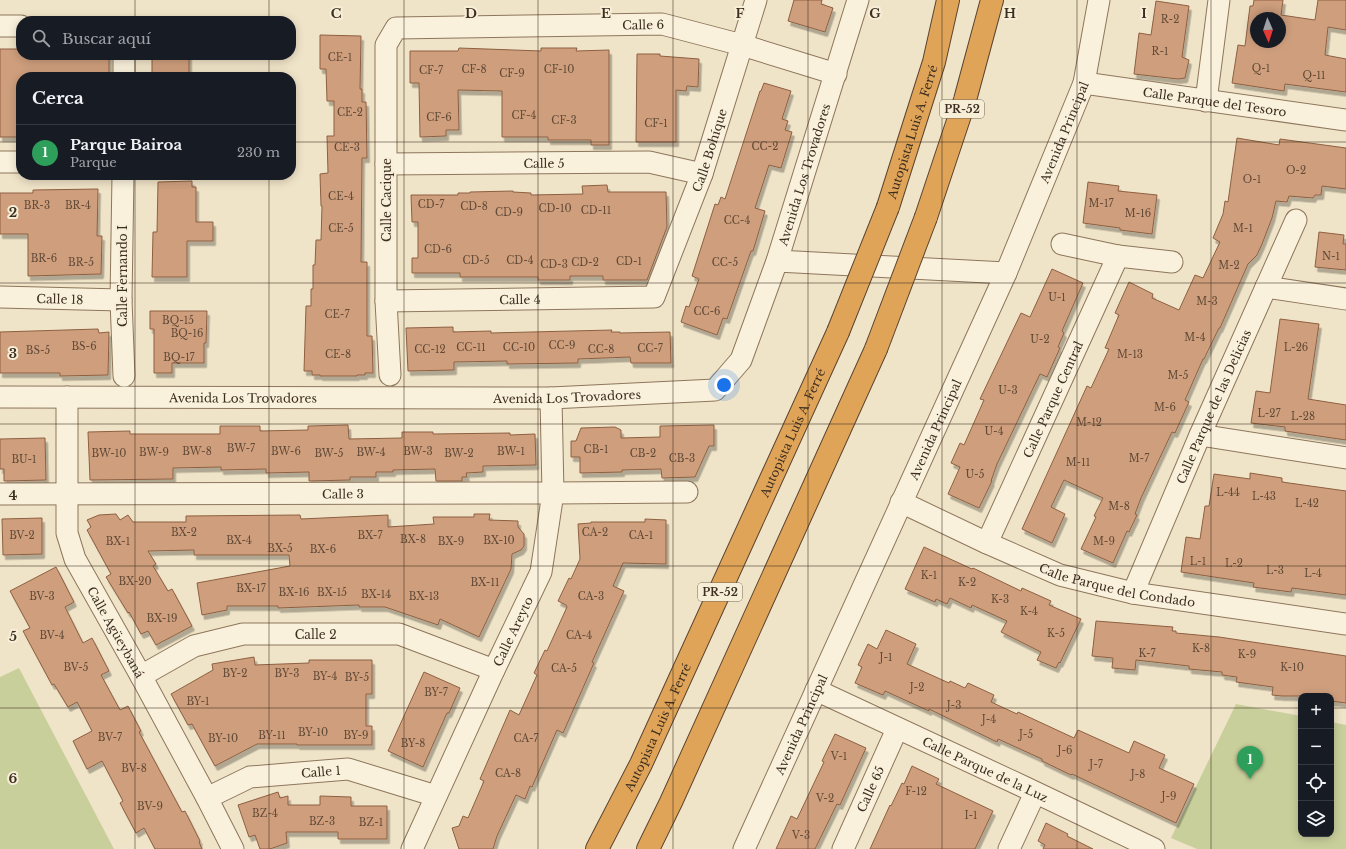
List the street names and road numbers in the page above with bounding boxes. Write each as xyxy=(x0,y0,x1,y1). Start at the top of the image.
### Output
street label: Calle 6 xyxy=(622,16,665,32)
street label: Autopista Luis A. Ferré xyxy=(883,63,940,201)
street label: Avenida Principal xyxy=(1036,79,1091,186)
street label: Calle Parque del Tesoro xyxy=(1142,84,1288,119)
road number: PR-52 xyxy=(940,100,984,118)
street label: Avenida Los Trovadores xyxy=(775,101,833,248)
street label: Calle Bohíque xyxy=(688,106,729,194)
street label: Calle 5 xyxy=(523,155,565,170)
street label: Calle Cacique xyxy=(379,158,394,242)
street label: Calle Fernando I xyxy=(115,225,130,327)
street label: Calle 18 xyxy=(36,290,84,307)
street label: Calle 4 xyxy=(499,291,541,307)
street label: Calle Parque de las Delicias xyxy=(1173,327,1254,486)
street label: Calle Parque Central xyxy=(1019,338,1086,460)
street label: Autopista Luis A. Ferré xyxy=(756,366,828,500)
street label: Avenida Principal xyxy=(905,377,964,483)
street label: Avenida Los Trovadores xyxy=(492,386,641,406)
street label: Avenida Los Trovadores xyxy=(168,390,317,405)
street label: Calle 3 xyxy=(322,486,364,501)
street label: Calle Parque del Condado xyxy=(1037,559,1196,609)
road number: PR-52 xyxy=(698,583,742,601)
street label: Calle Agüeybaná xyxy=(85,584,148,681)
street label: Calle Areyto xyxy=(490,594,536,668)
street label: Calle 2 xyxy=(295,627,337,642)
street label: Autopista Luis A. Ferré xyxy=(620,661,694,795)
street label: Avenida Principal xyxy=(771,672,830,778)
street label: Calle Parque de la Luz xyxy=(920,733,1051,805)
street label: Calle 1 xyxy=(300,762,341,780)
street label: Calle 65 xyxy=(853,763,887,814)

